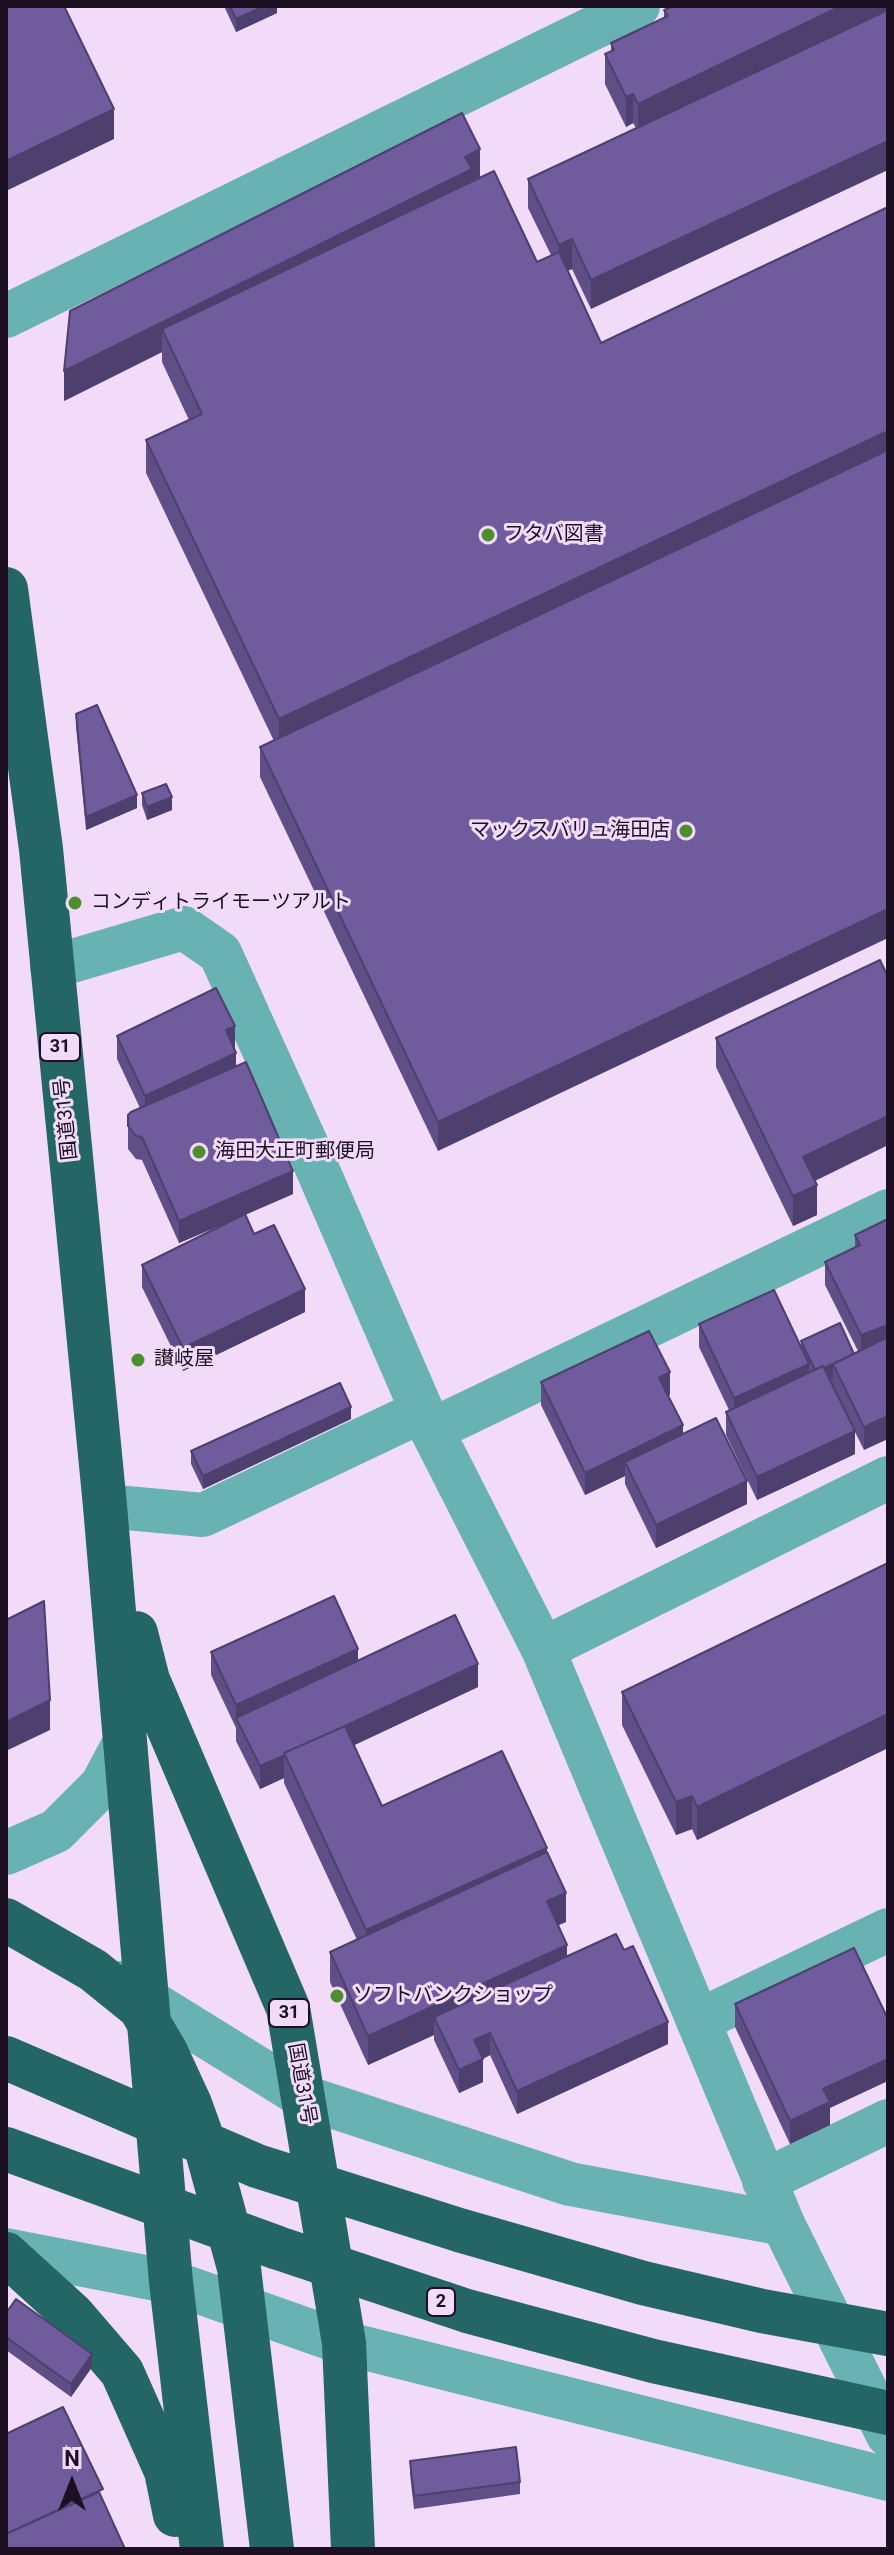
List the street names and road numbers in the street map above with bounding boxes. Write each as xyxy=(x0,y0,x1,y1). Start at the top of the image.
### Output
road number: 31 xyxy=(40,1033,80,1061)
street label: 国道31号 xyxy=(51,1077,83,1161)
road number: 31 xyxy=(269,1999,309,2027)
street label: 国道31号 xyxy=(282,2041,320,2127)
road number: 2 xyxy=(427,2288,455,2316)

